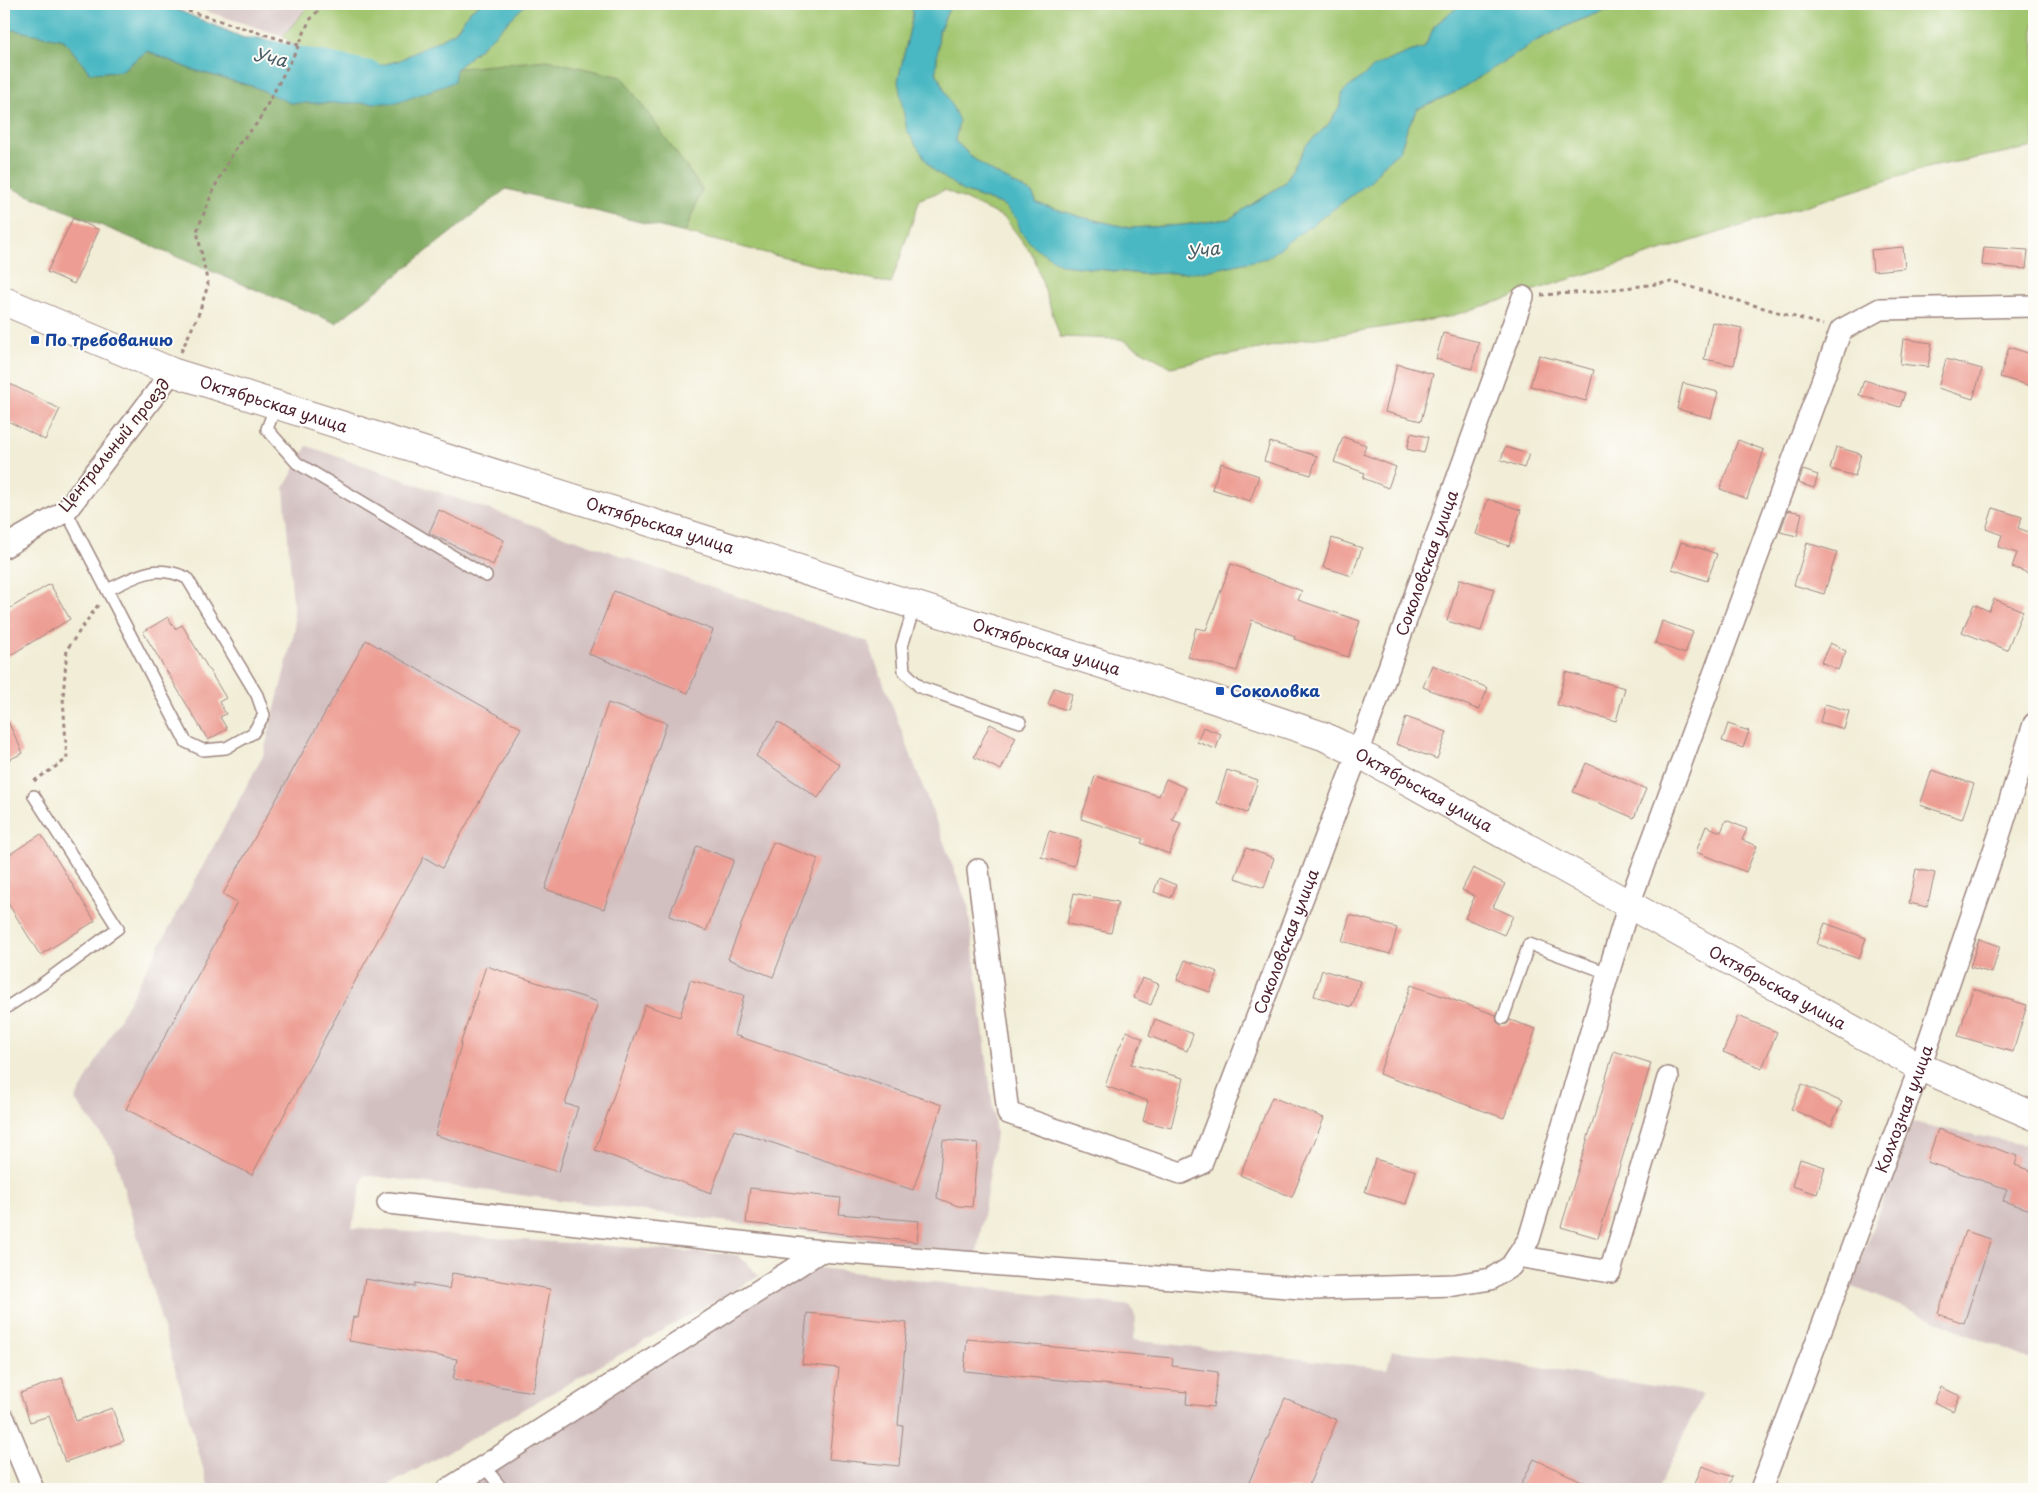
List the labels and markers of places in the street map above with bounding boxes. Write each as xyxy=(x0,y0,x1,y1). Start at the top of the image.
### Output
place label: По требованию xyxy=(45,327,173,351)
marker: По требованию xyxy=(29,334,41,346)
place label: Соколовка xyxy=(1230,678,1320,702)
marker: Соколовка xyxy=(1214,685,1226,697)

